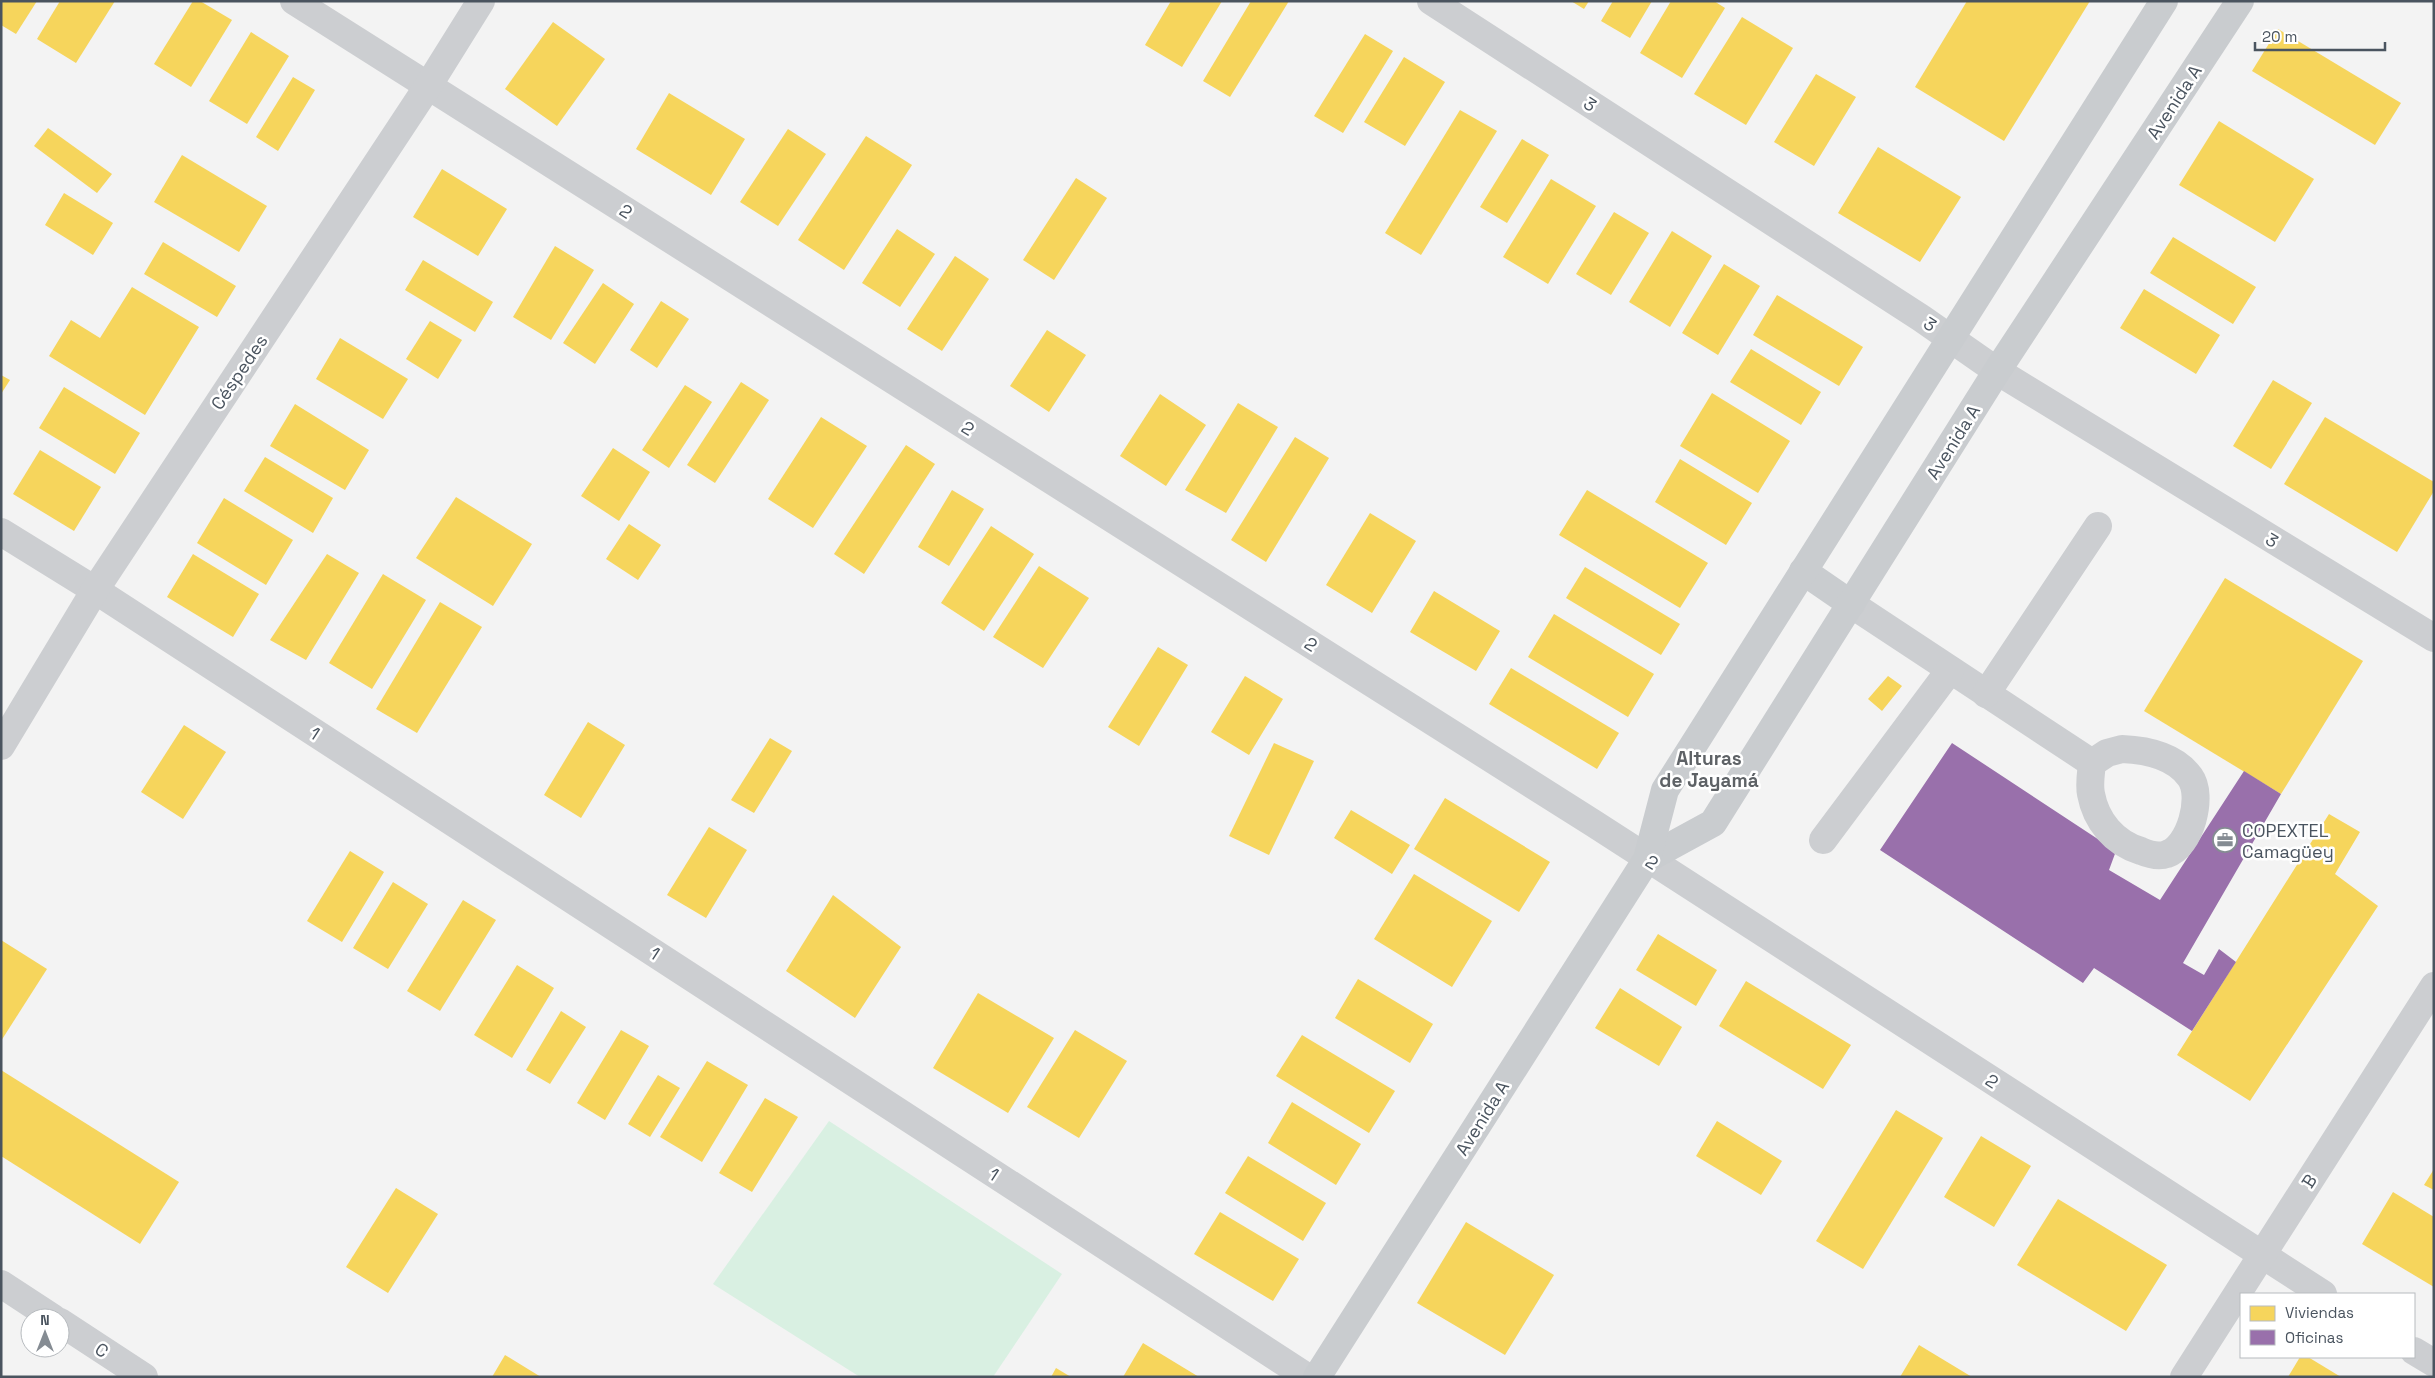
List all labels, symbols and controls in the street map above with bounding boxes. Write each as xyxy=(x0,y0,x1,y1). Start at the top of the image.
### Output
scale bar xyxy=(2255,20,2385,52)
text: 20 m xyxy=(2262,27,2297,46)
street label: Avenida A xyxy=(2141,60,2207,144)
street label: 3 xyxy=(1579,91,1601,117)
street label: 2 xyxy=(615,198,637,224)
street label: 3 xyxy=(1919,311,1941,337)
street label: Céspedes xyxy=(206,330,272,414)
street label: Avenida A xyxy=(1921,400,1985,484)
street label: 2 xyxy=(957,415,979,441)
street label: 3 xyxy=(2261,527,2283,553)
street label: 2 xyxy=(1300,631,1322,657)
street label: 1 xyxy=(306,721,324,745)
district label: Alturas de Jayamá xyxy=(1659,746,1759,793)
place label: COPEXTEL Camagüey xyxy=(2242,819,2334,863)
office icon: COPEXTEL Camagüey xyxy=(2212,827,2238,853)
street label: 2 xyxy=(1641,849,1663,875)
street label: 1 xyxy=(646,941,664,965)
street label: 2 xyxy=(1981,1068,2003,1094)
street label: Avenida A xyxy=(1450,1076,1514,1160)
street label: 1 xyxy=(985,1162,1003,1186)
street label: B xyxy=(2296,1170,2322,1192)
legend xyxy=(2240,1293,2415,1358)
text: Viviendas xyxy=(2285,1303,2354,1322)
north arrow xyxy=(20,1308,70,1358)
text: N xyxy=(40,1311,50,1329)
text: Oficinas xyxy=(2285,1328,2343,1347)
street label: C xyxy=(91,1337,113,1363)

